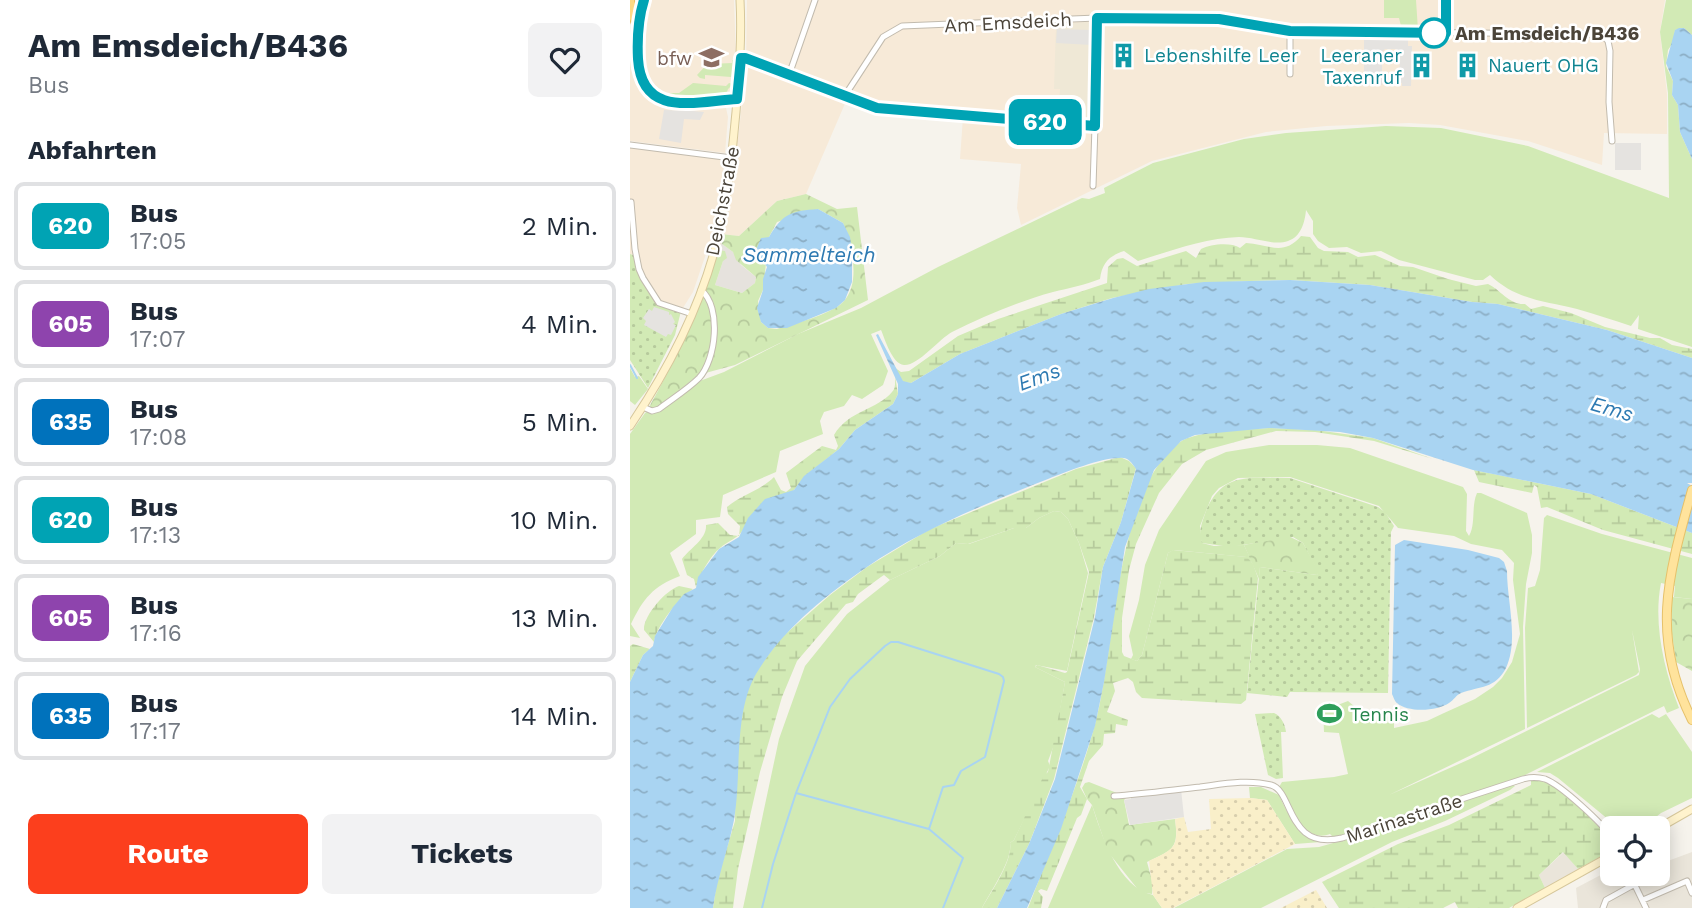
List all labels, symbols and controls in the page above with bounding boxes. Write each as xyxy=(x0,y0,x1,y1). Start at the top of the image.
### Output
street label: Am Emsdeich xyxy=(944,8,1072,37)
marker: Am Emsdeich/B436 xyxy=(1419,18,1449,48)
place label: Am Emsdeich/B436 xyxy=(1455,22,1640,45)
button: heart xyxy=(528,23,602,97)
text: Am Emsdeich/B436 xyxy=(28,26,348,65)
building icon: Lebenshilfe Leer xyxy=(1110,41,1138,69)
school or university icon: bfw xyxy=(698,44,726,72)
place label: Lebenshilfe Leer xyxy=(1144,44,1299,67)
place label: Leeraner Taxenruf xyxy=(1320,44,1403,89)
place label: bfw xyxy=(657,47,692,70)
building icon: Nauert OHG xyxy=(1454,51,1482,79)
building icon: Leeraner Taxenruf xyxy=(1408,52,1436,80)
place label: Nauert OHG xyxy=(1488,54,1599,77)
text: Bus xyxy=(28,72,69,99)
line badge: 620 xyxy=(1005,99,1085,145)
text: 620 xyxy=(1023,108,1067,136)
text: Abfahrten xyxy=(28,135,157,165)
street label: Deichstraße xyxy=(701,144,744,258)
text: Bus xyxy=(130,198,178,228)
text: 2 Min. xyxy=(522,211,598,241)
text: 620 xyxy=(48,212,93,240)
text: 17:05 xyxy=(130,228,186,255)
water label: Sammelteich xyxy=(742,242,876,267)
text: Bus xyxy=(130,296,178,326)
text: 4 Min. xyxy=(521,309,598,339)
text: 605 xyxy=(48,310,93,338)
text: 17:07 xyxy=(130,326,185,353)
water label: Ems xyxy=(1014,357,1064,396)
water label: Ems xyxy=(1588,391,1637,427)
text: Bus xyxy=(130,394,178,424)
text: 5 Min. xyxy=(522,407,598,437)
text: 635 xyxy=(49,408,92,436)
text: 17:08 xyxy=(130,424,187,451)
text: Bus xyxy=(130,492,178,522)
text: 10 Min. xyxy=(511,505,598,535)
text: 620 xyxy=(48,506,93,534)
text: 17:13 xyxy=(130,522,181,549)
text: Bus xyxy=(130,590,178,620)
text: 13 Min. xyxy=(512,603,598,633)
text: 605 xyxy=(48,604,93,632)
text: 17:16 xyxy=(130,620,182,647)
text: Bus xyxy=(130,688,178,718)
sports icon: Tennis xyxy=(1316,700,1344,728)
text: 14 Min. xyxy=(511,701,598,731)
text: 635 xyxy=(49,702,92,730)
place label: Tennis xyxy=(1350,703,1409,726)
text: 17:17 xyxy=(130,718,181,745)
street label: Marinastraße xyxy=(1343,789,1465,848)
button: Route xyxy=(28,814,308,894)
button: Tickets xyxy=(322,814,602,894)
map controls xyxy=(1600,816,1670,886)
button: locate xyxy=(1600,816,1670,886)

